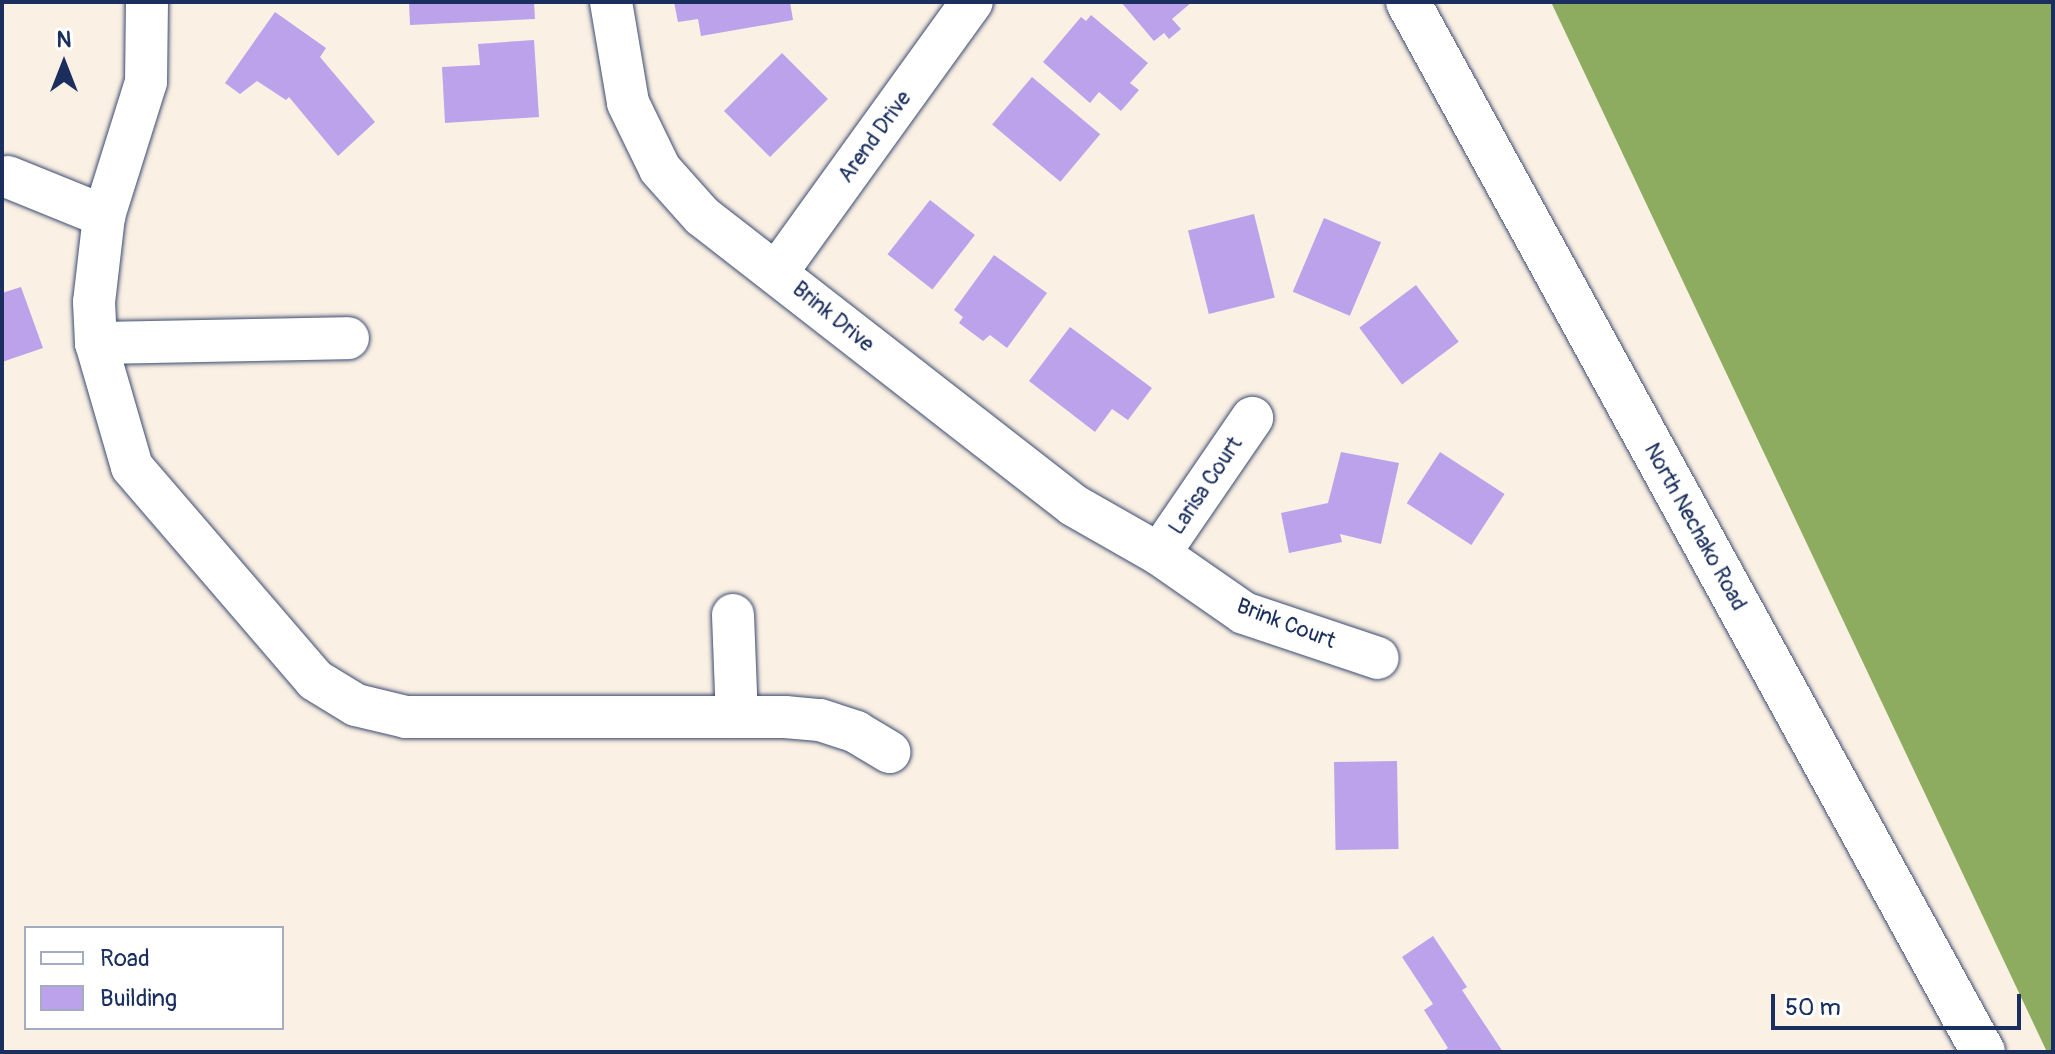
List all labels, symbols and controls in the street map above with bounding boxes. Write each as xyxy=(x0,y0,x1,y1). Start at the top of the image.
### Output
north arrow xyxy=(24,24,104,104)
text: N xyxy=(57,26,71,54)
street label: Arend Drive xyxy=(833,86,917,188)
street label: Brink Drive xyxy=(787,276,879,358)
street label: Larisa Court xyxy=(1164,432,1248,540)
street label: North Nechako Road xyxy=(1638,439,1752,615)
street label: Brink Court xyxy=(1233,593,1339,655)
legend xyxy=(24,926,284,1030)
text: Road xyxy=(100,944,150,973)
scale bar xyxy=(1775,978,2025,1028)
text: Building xyxy=(100,984,177,1013)
text: 50 m xyxy=(1785,993,1841,1022)

